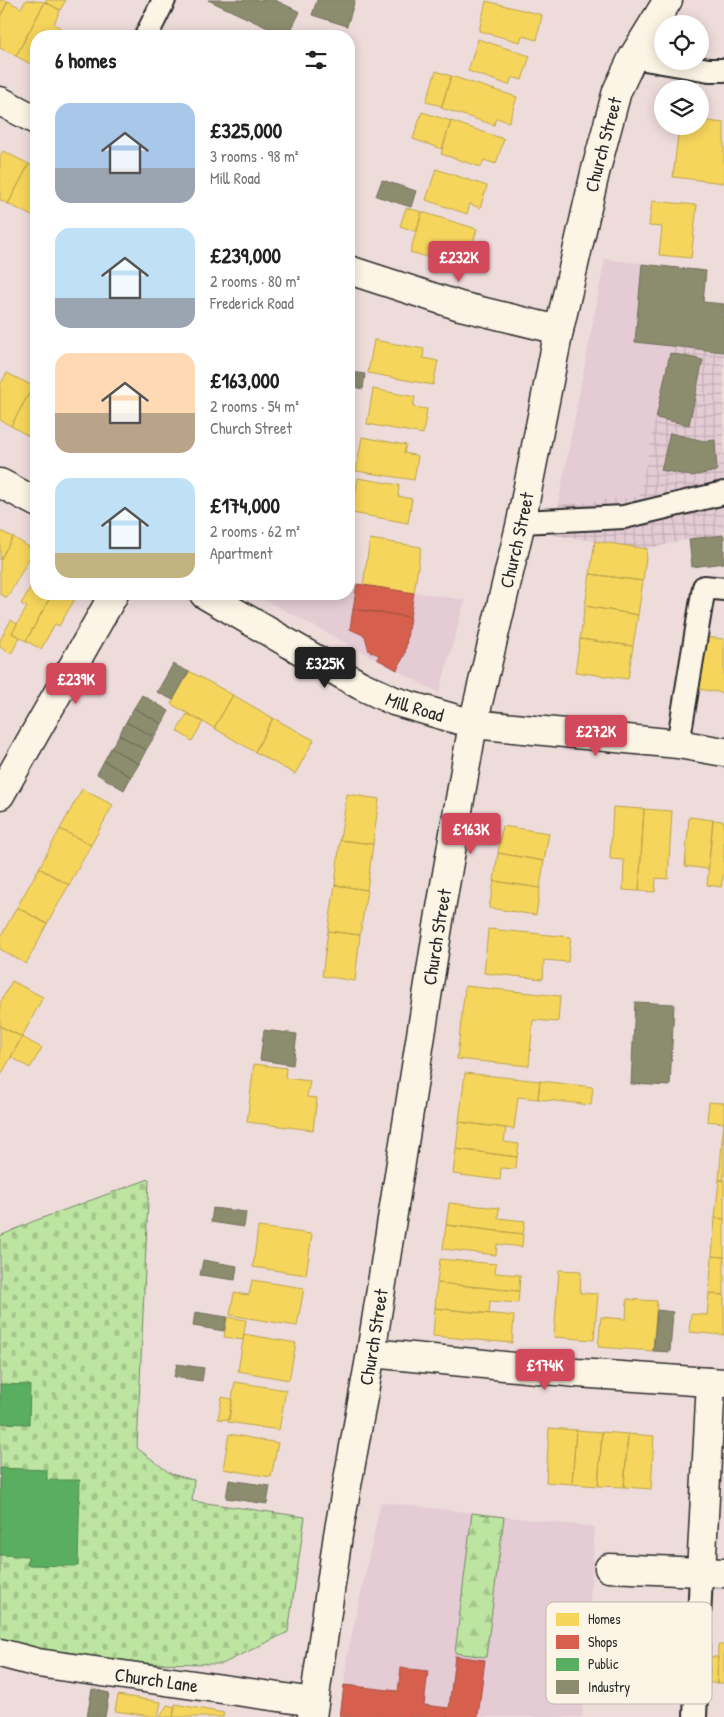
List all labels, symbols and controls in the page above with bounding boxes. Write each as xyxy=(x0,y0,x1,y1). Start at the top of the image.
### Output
map controls xyxy=(654,15,709,135)
button: locate xyxy=(654,15,709,70)
text: 6 homes xyxy=(55,46,116,75)
icon: filters xyxy=(302,46,330,74)
button: layers xyxy=(654,80,709,135)
street label: Church Street xyxy=(578,94,628,195)
text: £325,000 xyxy=(210,116,282,145)
icon: home xyxy=(95,123,155,183)
text: 3 rooms · 98 m² xyxy=(210,145,299,167)
text: Mill Road xyxy=(210,167,260,189)
pin: £232K xyxy=(424,240,494,283)
text: £239,000 xyxy=(210,241,281,270)
text: £232K xyxy=(439,246,479,268)
icon: home xyxy=(95,248,155,308)
text: 2 rooms · 80 m² xyxy=(210,270,300,292)
text: Frederick Road xyxy=(210,292,294,314)
text: £163,000 xyxy=(210,366,279,395)
icon: home xyxy=(95,373,155,433)
text: 2 rooms · 54 m² xyxy=(210,395,299,417)
text: Church Street xyxy=(210,417,292,439)
street label: Church Street xyxy=(493,490,540,591)
text: £174,000 xyxy=(210,491,280,520)
icon: home xyxy=(95,498,155,558)
text: 2 rooms · 62 m² xyxy=(210,520,300,542)
text: Apartment xyxy=(210,542,273,564)
pin: £325K xyxy=(290,646,360,689)
text: £325K xyxy=(306,652,344,674)
pin: £239K xyxy=(41,662,111,705)
text: £239K xyxy=(57,668,95,690)
street label: Mill Road xyxy=(381,686,448,728)
pin: £272K xyxy=(561,714,631,757)
text: £272K xyxy=(576,720,616,742)
pin: £163K xyxy=(436,812,506,855)
text: £163K xyxy=(453,818,489,840)
street label: Church Street xyxy=(416,886,457,987)
street label: Church Street xyxy=(352,1286,394,1387)
pin: £174K xyxy=(510,1348,580,1391)
text: £174K xyxy=(527,1354,563,1376)
legend xyxy=(546,1602,712,1704)
text: Homes xyxy=(588,1609,621,1628)
text: Shops xyxy=(588,1632,617,1652)
text: Public xyxy=(588,1654,619,1673)
street label: Church Lane xyxy=(113,1661,200,1699)
text: Industry xyxy=(588,1677,630,1697)

